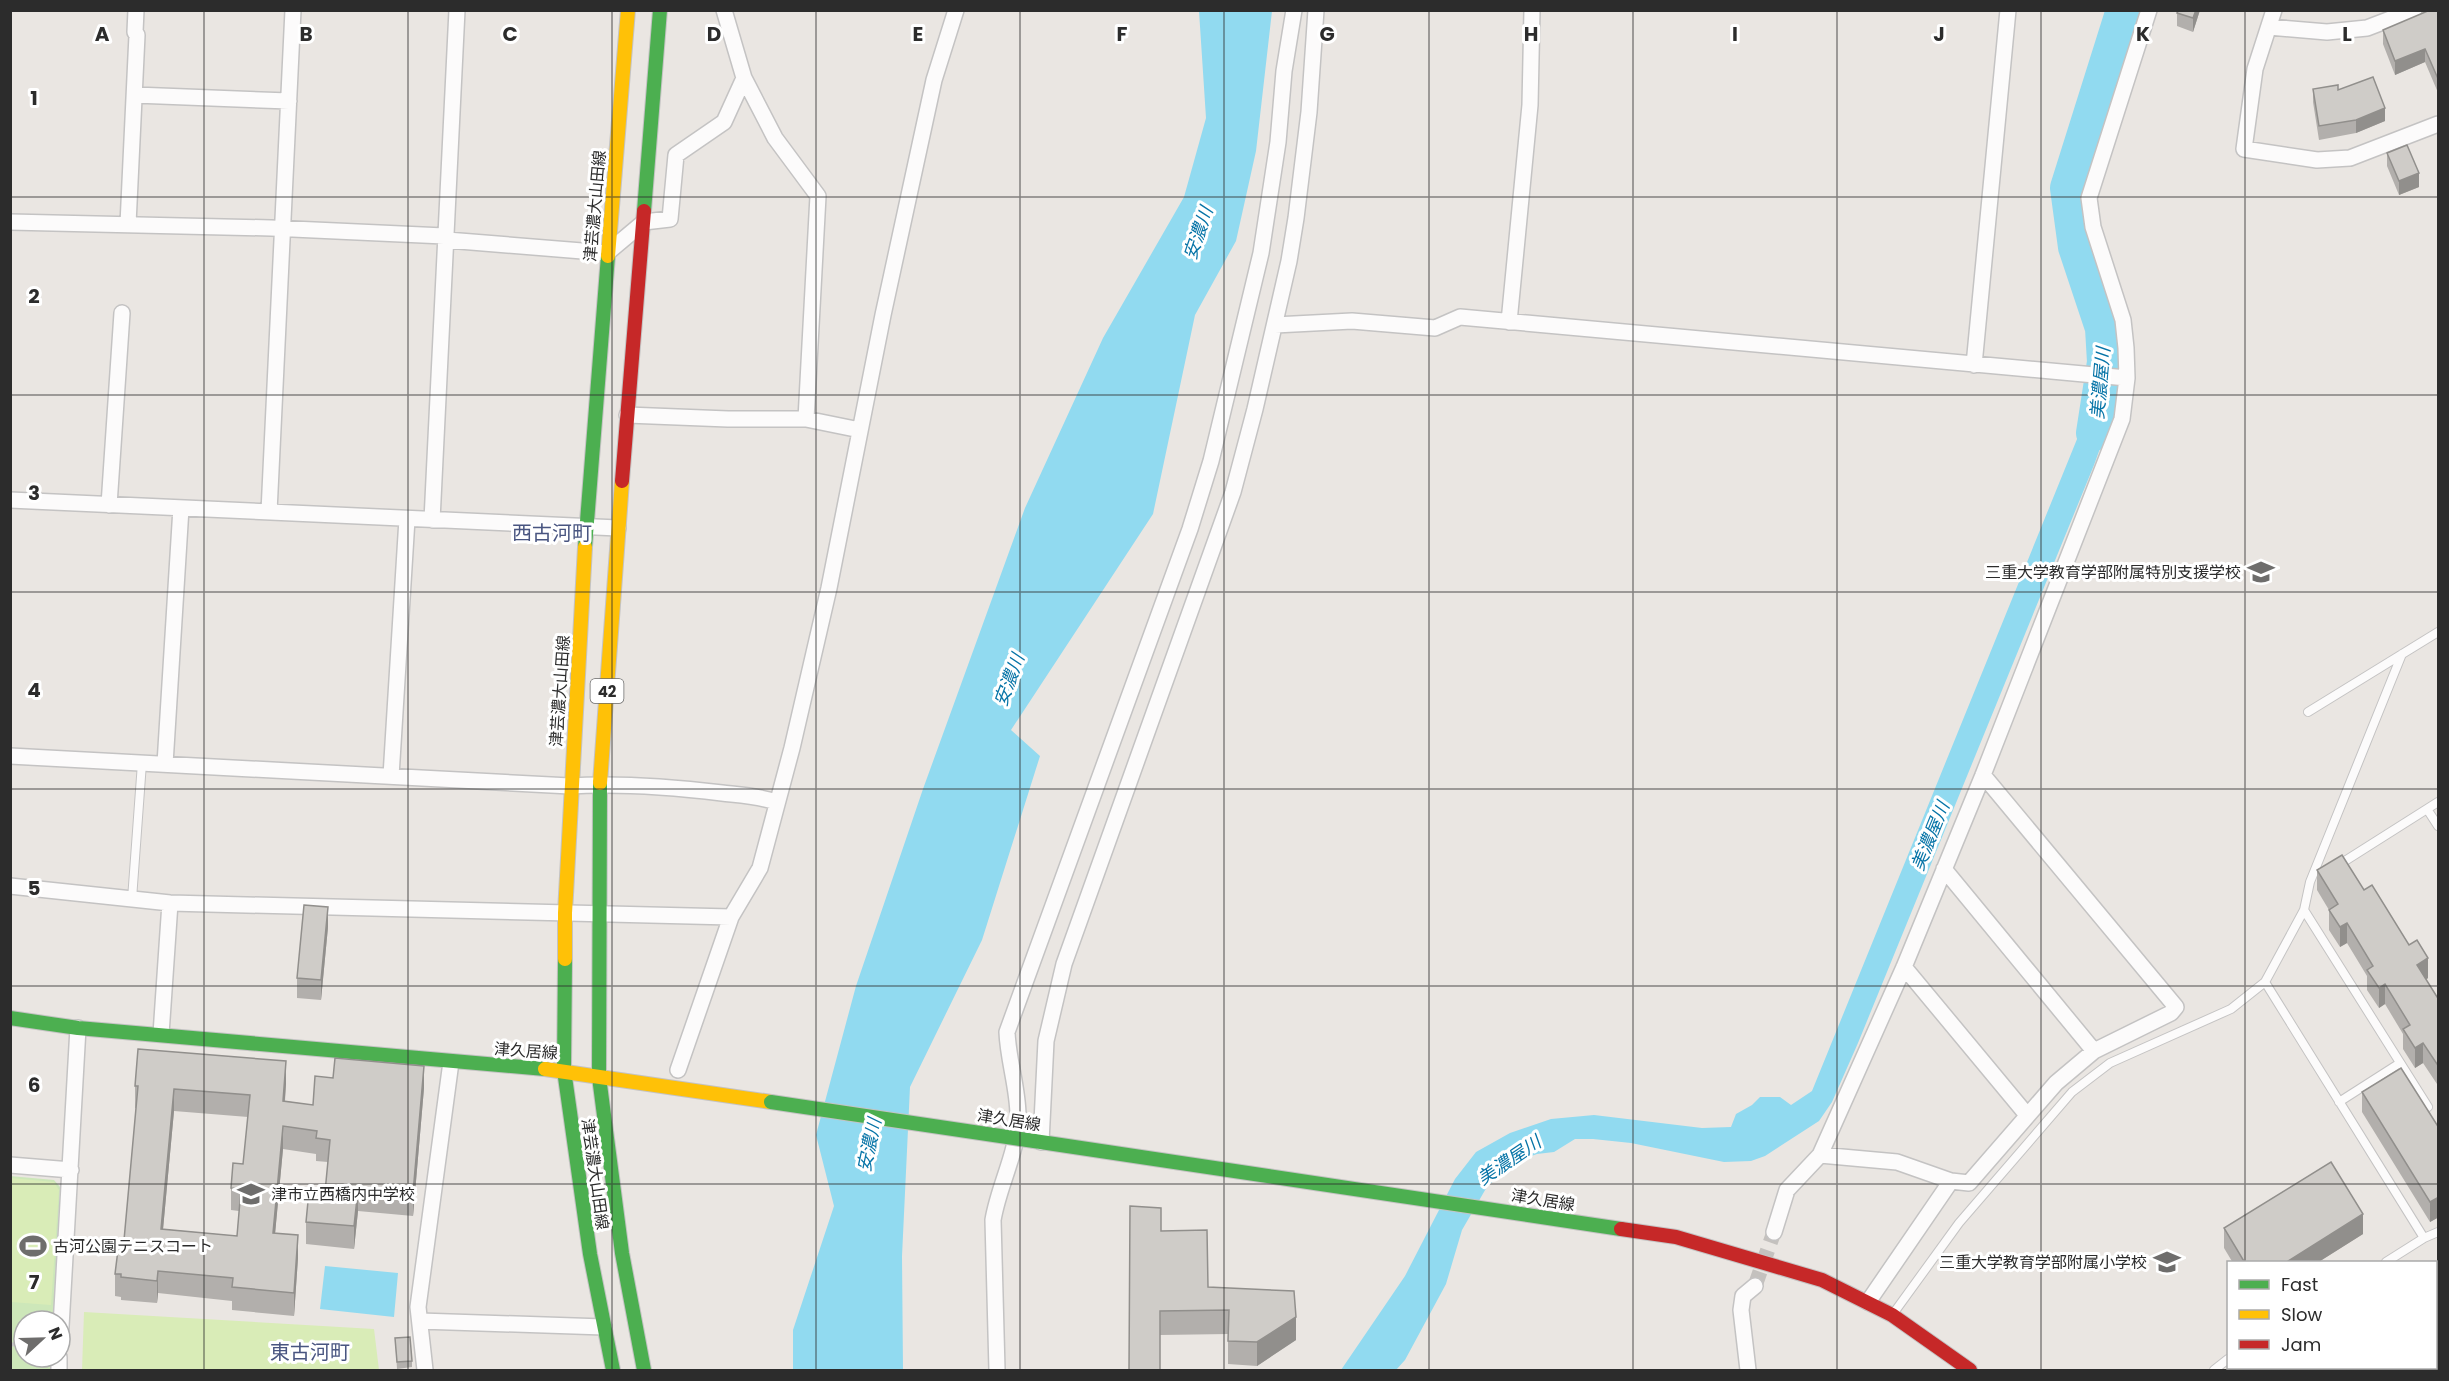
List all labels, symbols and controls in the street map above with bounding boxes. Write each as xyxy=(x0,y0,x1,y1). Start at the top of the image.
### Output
text: A xyxy=(95,20,110,48)
text: B xyxy=(299,20,313,48)
text: C xyxy=(502,20,518,48)
text: D xyxy=(707,20,721,48)
text: E xyxy=(913,20,923,48)
text: F xyxy=(1117,20,1128,48)
text: G xyxy=(1319,20,1335,48)
text: H xyxy=(1524,20,1538,48)
text: I xyxy=(1732,20,1738,48)
text: J xyxy=(1933,20,1945,48)
text: K xyxy=(2136,20,2150,48)
text: L xyxy=(2342,20,2352,48)
text: 1 xyxy=(30,84,38,112)
street label: 津芸濃大山田線 xyxy=(579,149,611,263)
water label: 安濃川 xyxy=(1177,202,1219,263)
text: 2 xyxy=(28,282,40,310)
water label: 美濃屋川 xyxy=(2084,344,2116,420)
text: 3 xyxy=(28,479,40,507)
district label: 西古河町 xyxy=(512,519,592,547)
school or university icon: 三重大学教育学部附属特別支援学校 xyxy=(2246,557,2276,587)
place label: 三重大学教育学部附属特別支援学校 xyxy=(1985,561,2241,584)
street label: 津芸濃大山田線 xyxy=(545,634,575,748)
water label: 安濃川 xyxy=(988,648,1031,710)
text: 4 xyxy=(27,676,41,704)
road number: 42 xyxy=(590,679,624,703)
water label: 美濃屋川 xyxy=(1905,796,1956,874)
text: 5 xyxy=(28,874,41,902)
street label: 津久居線 xyxy=(493,1037,559,1065)
text: 6 xyxy=(28,1071,40,1099)
street label: 津久居線 xyxy=(976,1104,1042,1136)
water label: 安濃川 xyxy=(851,1114,887,1174)
street label: 津芸濃大山田線 xyxy=(576,1117,614,1231)
water label: 美濃屋川 xyxy=(1472,1128,1547,1190)
school or university icon: 津市立西橋内中学校 xyxy=(236,1179,266,1209)
place label: 津市立西橋内中学校 xyxy=(271,1183,415,1206)
street label: 津久居線 xyxy=(1510,1184,1576,1216)
sports icon: 古河公園テニスコート xyxy=(18,1231,48,1261)
place label: 古河公園テニスコート xyxy=(53,1235,213,1258)
school or university icon: 三重大学教育学部附属小学校 xyxy=(2152,1247,2182,1277)
place label: 三重大学教育学部附属小学校 xyxy=(1939,1251,2147,1274)
legend xyxy=(2227,1261,2437,1369)
text: 7 xyxy=(29,1268,40,1296)
text: Fast xyxy=(2281,1272,2318,1297)
text: Slow xyxy=(2281,1302,2323,1327)
north arrow xyxy=(12,1309,72,1369)
text: N xyxy=(43,1324,68,1343)
text: Jam xyxy=(2281,1332,2321,1357)
district label: 東古河町 xyxy=(270,1338,350,1366)

